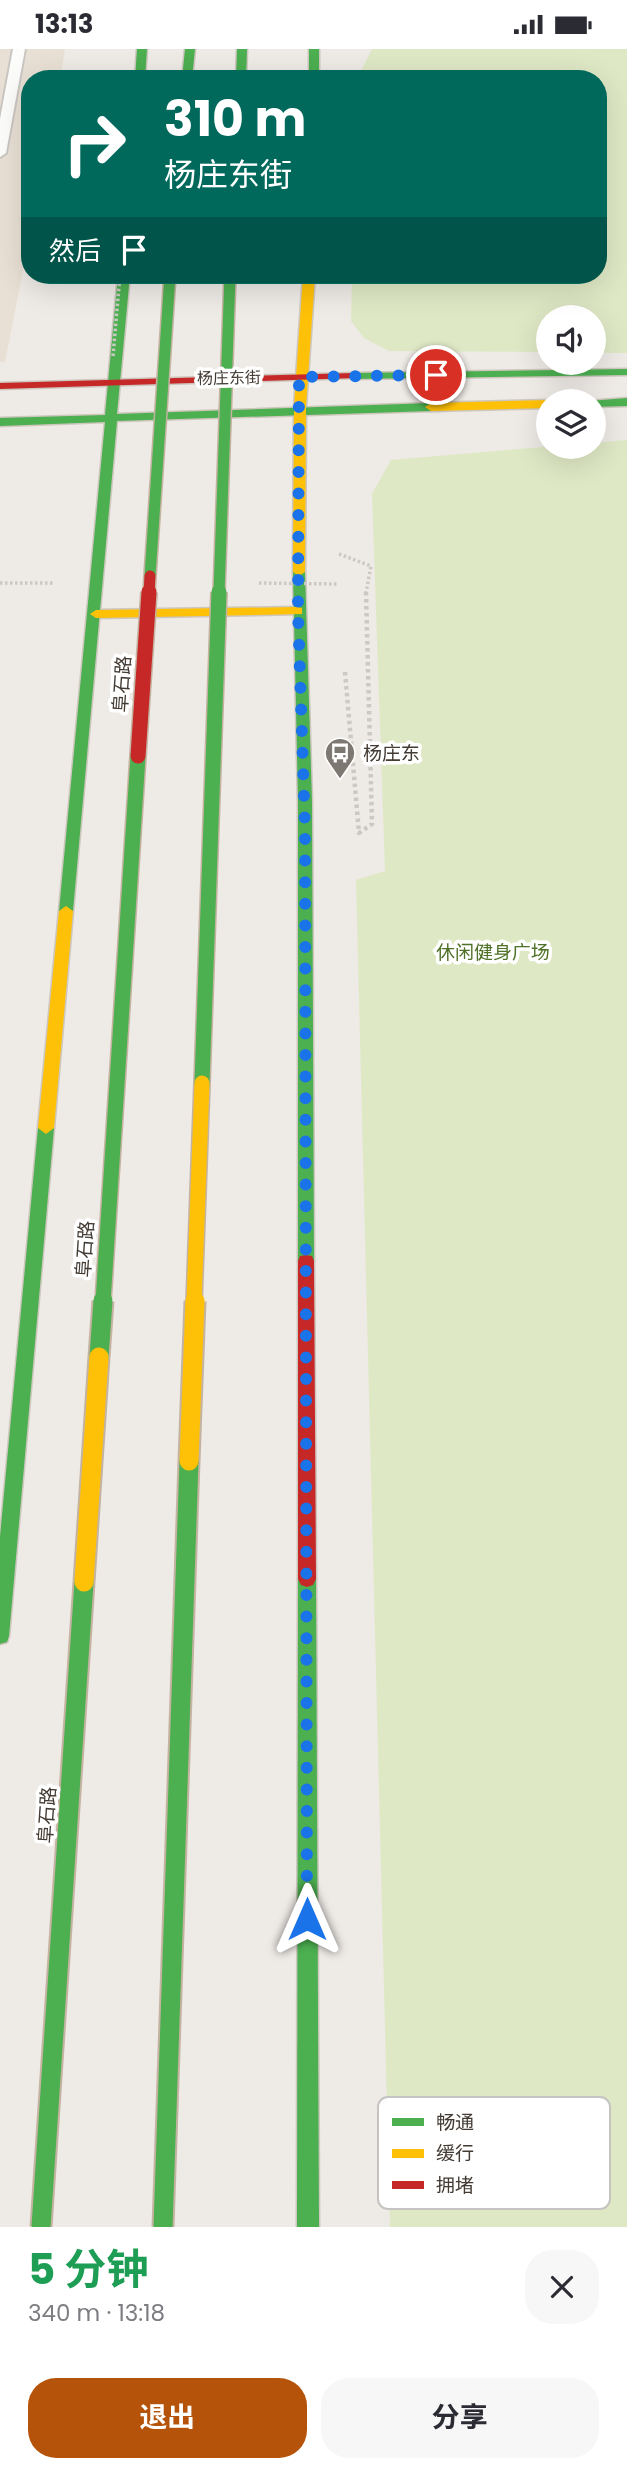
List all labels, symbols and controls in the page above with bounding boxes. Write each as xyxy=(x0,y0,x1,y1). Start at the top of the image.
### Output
text: 13:13 xyxy=(35,6,93,42)
text: 310 m xyxy=(164,85,306,153)
icon: right xyxy=(49,98,140,189)
text: 杨庄东街 xyxy=(164,152,292,197)
icon: arrive xyxy=(115,231,153,269)
text: 然后 xyxy=(49,233,101,269)
map controls xyxy=(536,305,606,459)
button: sound xyxy=(536,305,606,375)
pin xyxy=(406,345,466,405)
icon: arrive xyxy=(417,356,455,394)
street label: 杨庄东街 xyxy=(197,366,261,390)
button: layers xyxy=(536,389,606,459)
street label: 阜石路 xyxy=(107,655,137,713)
bus stop icon: 杨庄东 xyxy=(323,736,357,780)
place label: 杨庄东 xyxy=(363,740,420,767)
park label: 休闲健身广场 xyxy=(436,939,550,966)
street label: 阜石路 xyxy=(70,1220,100,1278)
street label: 阜石路 xyxy=(32,1786,62,1844)
position arrow xyxy=(270,1882,344,1956)
legend xyxy=(378,2097,610,2209)
text: 畅通 xyxy=(436,2109,474,2136)
text: 缓行 xyxy=(436,2140,474,2167)
text: 拥堵 xyxy=(436,2172,474,2199)
text: 5 分钟 xyxy=(28,2240,148,2299)
button: close xyxy=(525,2250,599,2324)
text: 340 m · 13:18 xyxy=(28,2297,165,2329)
button: 退出 xyxy=(28,2378,307,2458)
button: 分享 xyxy=(321,2378,599,2458)

